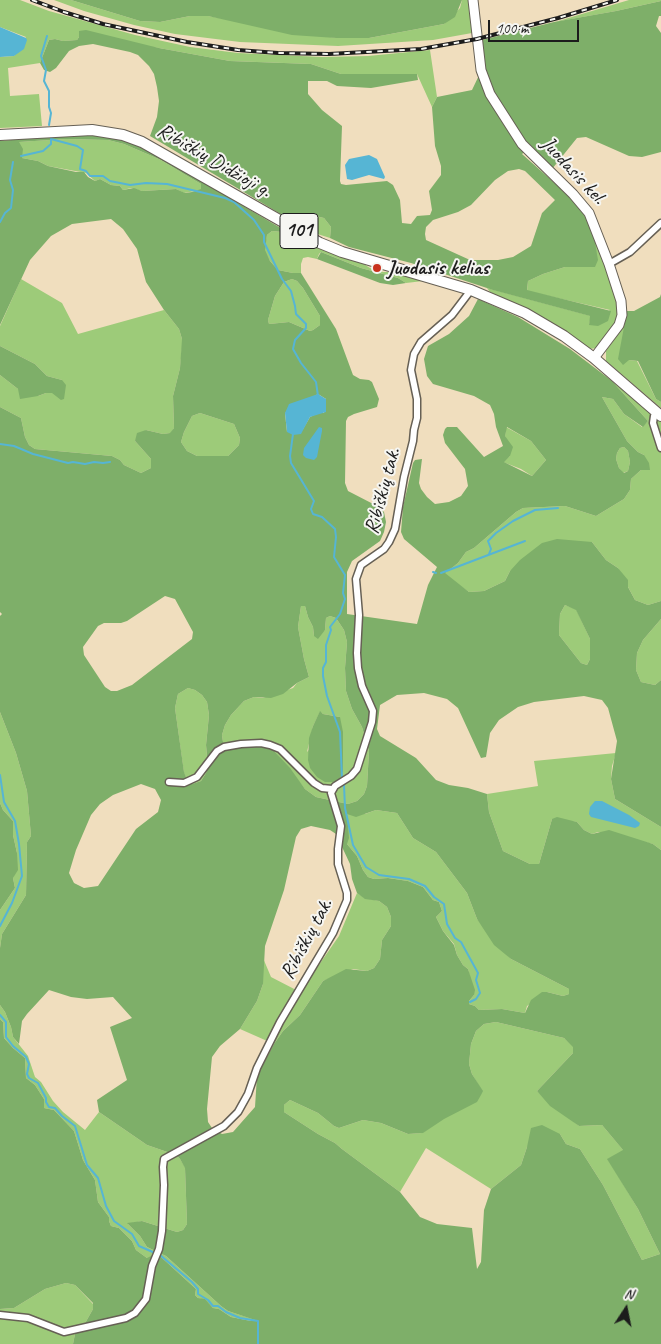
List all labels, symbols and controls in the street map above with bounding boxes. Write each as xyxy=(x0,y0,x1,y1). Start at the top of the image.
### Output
scale bar xyxy=(491,10,582,42)
text: 100 m xyxy=(496,19,528,38)
street label: Ribiškių Didžioji g. xyxy=(152,118,276,204)
street label: Juodasis kel. xyxy=(535,132,611,210)
road number: 101 xyxy=(280,214,318,248)
place label: Juodasis kelias xyxy=(387,255,489,281)
marker: Juodasis kelias xyxy=(371,262,383,274)
street label: Ribiškių tak. xyxy=(359,445,407,537)
street label: Ribiškių tak. xyxy=(275,894,339,984)
north arrow xyxy=(601,1284,651,1334)
text: N xyxy=(623,1285,635,1303)

